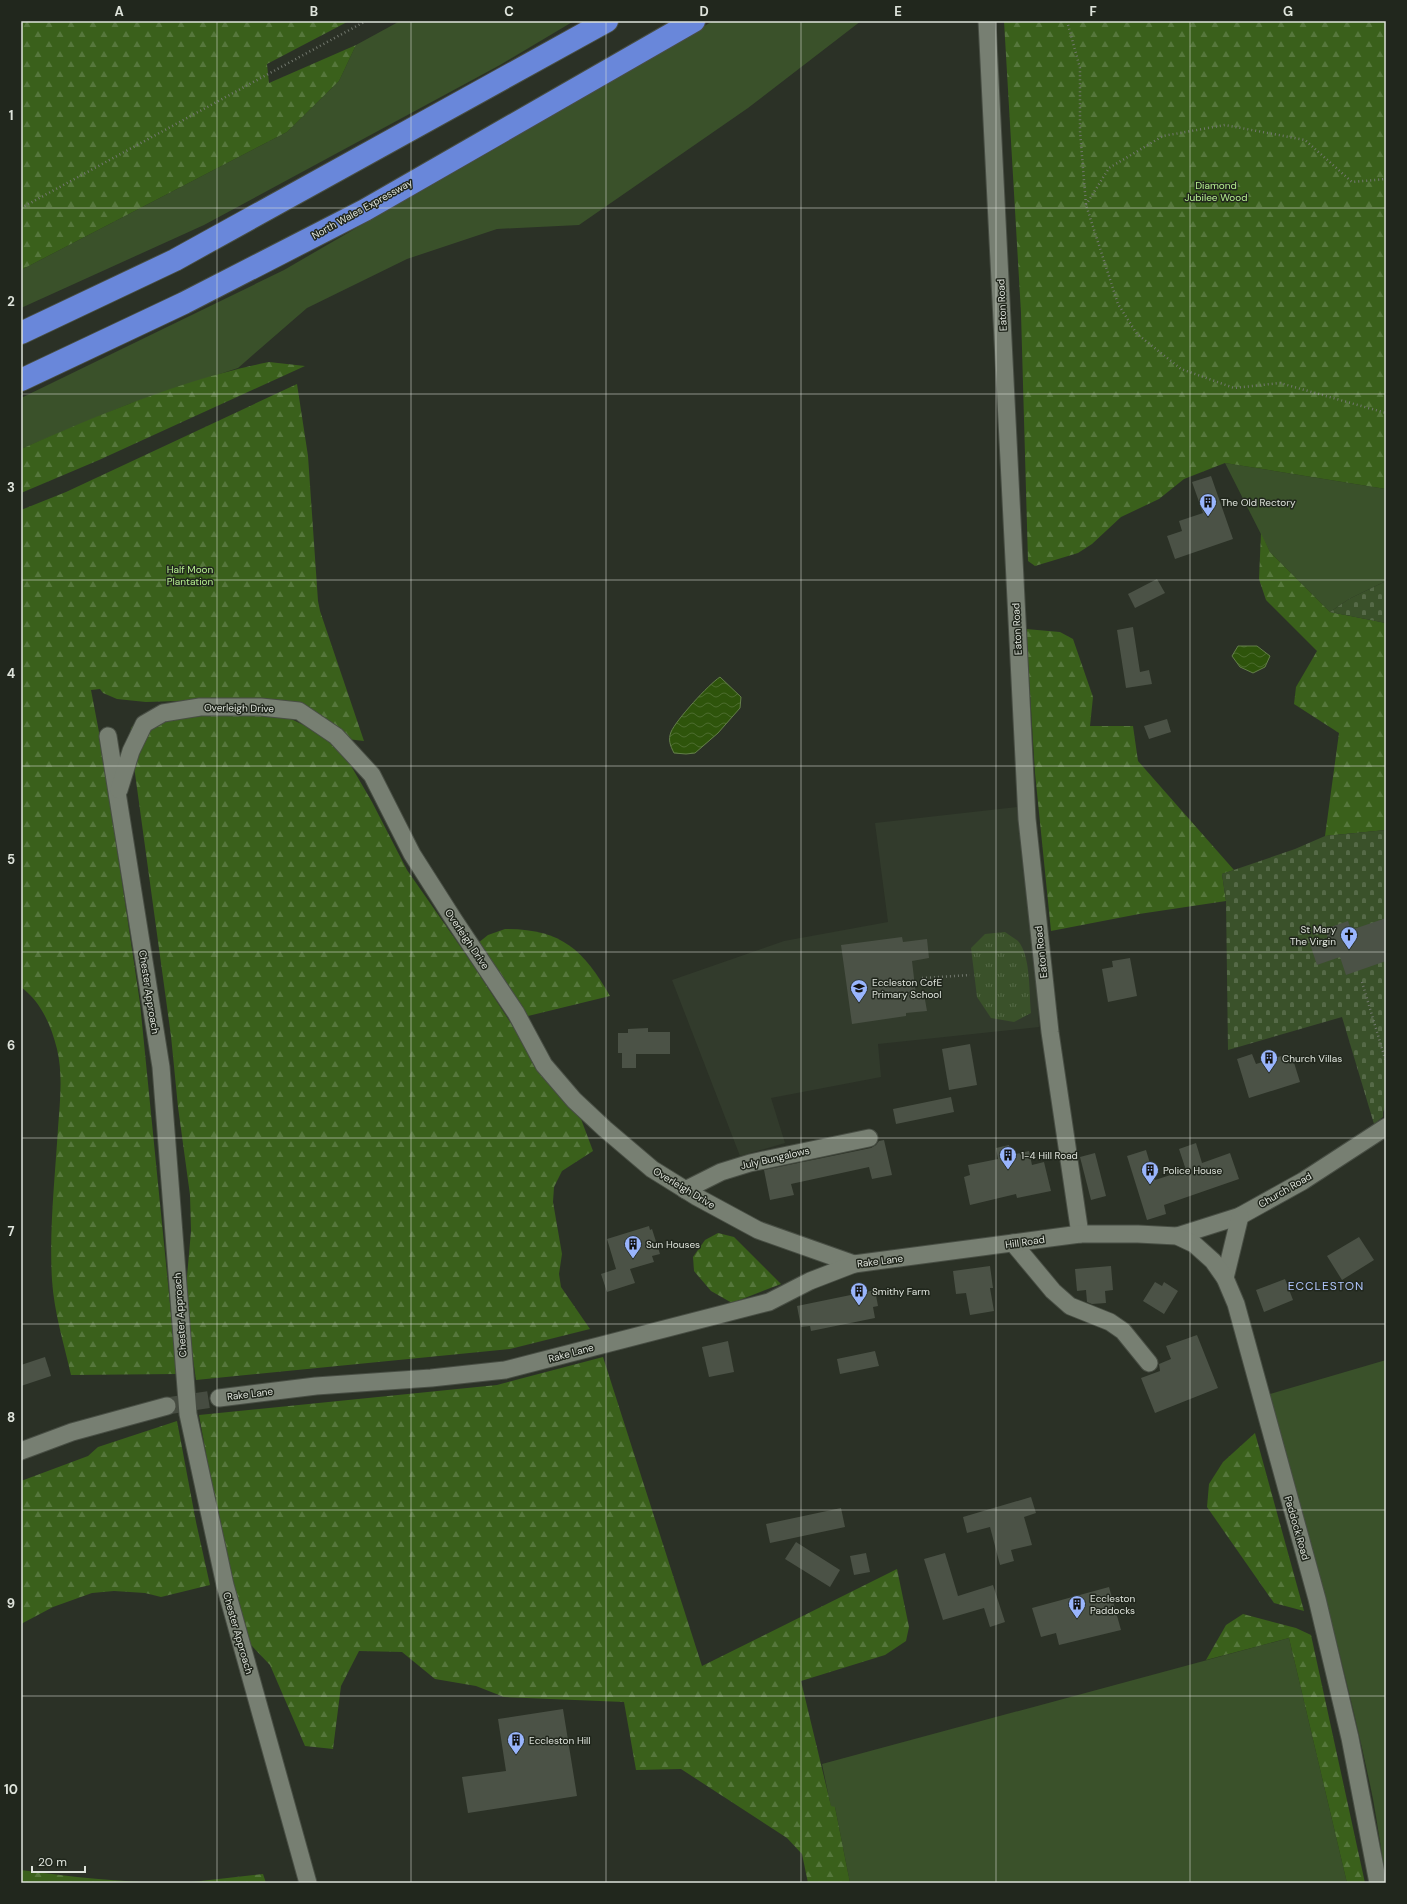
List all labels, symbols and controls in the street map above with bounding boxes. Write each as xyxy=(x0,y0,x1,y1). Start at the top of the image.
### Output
text: A xyxy=(114,3,124,20)
text: B xyxy=(310,3,318,20)
text: C xyxy=(504,3,514,20)
text: D xyxy=(699,3,709,20)
text: E xyxy=(894,3,902,20)
text: F xyxy=(1089,3,1097,20)
text: G xyxy=(1283,3,1293,20)
text: 1 xyxy=(9,107,13,124)
street label: North Wales Expressway xyxy=(309,176,415,242)
park label: Diamond Jubilee Wood xyxy=(1185,179,1247,204)
street label: Eaton Road xyxy=(994,279,1010,331)
text: 2 xyxy=(7,293,15,310)
text: 3 xyxy=(7,479,15,496)
building icon: The Old Rectory xyxy=(1198,492,1218,517)
place label: The Old Rectory xyxy=(1221,496,1296,509)
park label: Half Moon Plantation xyxy=(167,563,214,588)
street label: Eaton Road xyxy=(1009,603,1025,655)
text: 4 xyxy=(7,665,15,682)
street label: Overleigh Drive xyxy=(204,701,274,715)
text: 5 xyxy=(7,851,15,868)
street label: Overleigh Drive xyxy=(442,906,492,972)
place label: St Mary The Virgin xyxy=(1290,923,1336,948)
street label: Eaton Road xyxy=(1032,925,1050,979)
church icon: St Mary The Virgin xyxy=(1339,925,1359,950)
street label: Chester Approach xyxy=(136,949,162,1035)
place label: Eccleston CofE Primary School xyxy=(872,976,942,1001)
school or university icon: Eccleston CofE Primary School xyxy=(849,978,869,1003)
text: 6 xyxy=(7,1037,15,1054)
building icon: Church Villas xyxy=(1259,1048,1279,1073)
place label: Church Villas xyxy=(1282,1052,1342,1065)
street label: July Bungalows xyxy=(739,1144,811,1172)
building icon: 1-4 Hill Road xyxy=(998,1145,1018,1170)
place label: 1-4 Hill Road xyxy=(1021,1149,1078,1162)
building icon: Police House xyxy=(1140,1160,1160,1185)
street label: Overleigh Drive xyxy=(651,1164,718,1212)
place label: Police House xyxy=(1163,1164,1223,1177)
street label: Church Road xyxy=(1256,1169,1314,1211)
text: 7 xyxy=(8,1223,15,1240)
street label: Hill Road xyxy=(1004,1233,1046,1251)
building icon: Sun Houses xyxy=(623,1234,643,1259)
place label: Sun Houses xyxy=(646,1238,700,1251)
street label: Rake Lane xyxy=(856,1252,904,1270)
street label: Chester Approach xyxy=(171,1272,189,1358)
district label: ECCLESTON xyxy=(1288,1278,1364,1294)
building icon: Smithy Farm xyxy=(849,1281,869,1306)
place label: Smithy Farm xyxy=(872,1285,930,1298)
street label: Rake Lane xyxy=(547,1341,595,1365)
street label: Rake Lane xyxy=(226,1385,274,1403)
text: 8 xyxy=(7,1409,15,1426)
street label: Paddock Road xyxy=(1282,1494,1312,1562)
street label: Chester Approach xyxy=(220,1590,256,1676)
place label: Eccleston Paddocks xyxy=(1090,1592,1136,1617)
building icon: Eccleston Paddocks xyxy=(1067,1594,1087,1619)
text: 9 xyxy=(7,1595,15,1612)
building icon: Eccleston Hill xyxy=(506,1730,526,1755)
place label: Eccleston Hill xyxy=(529,1734,591,1747)
text: 10 xyxy=(4,1781,18,1798)
scale bar xyxy=(32,1848,85,1874)
text: 20 m xyxy=(38,1854,67,1870)

